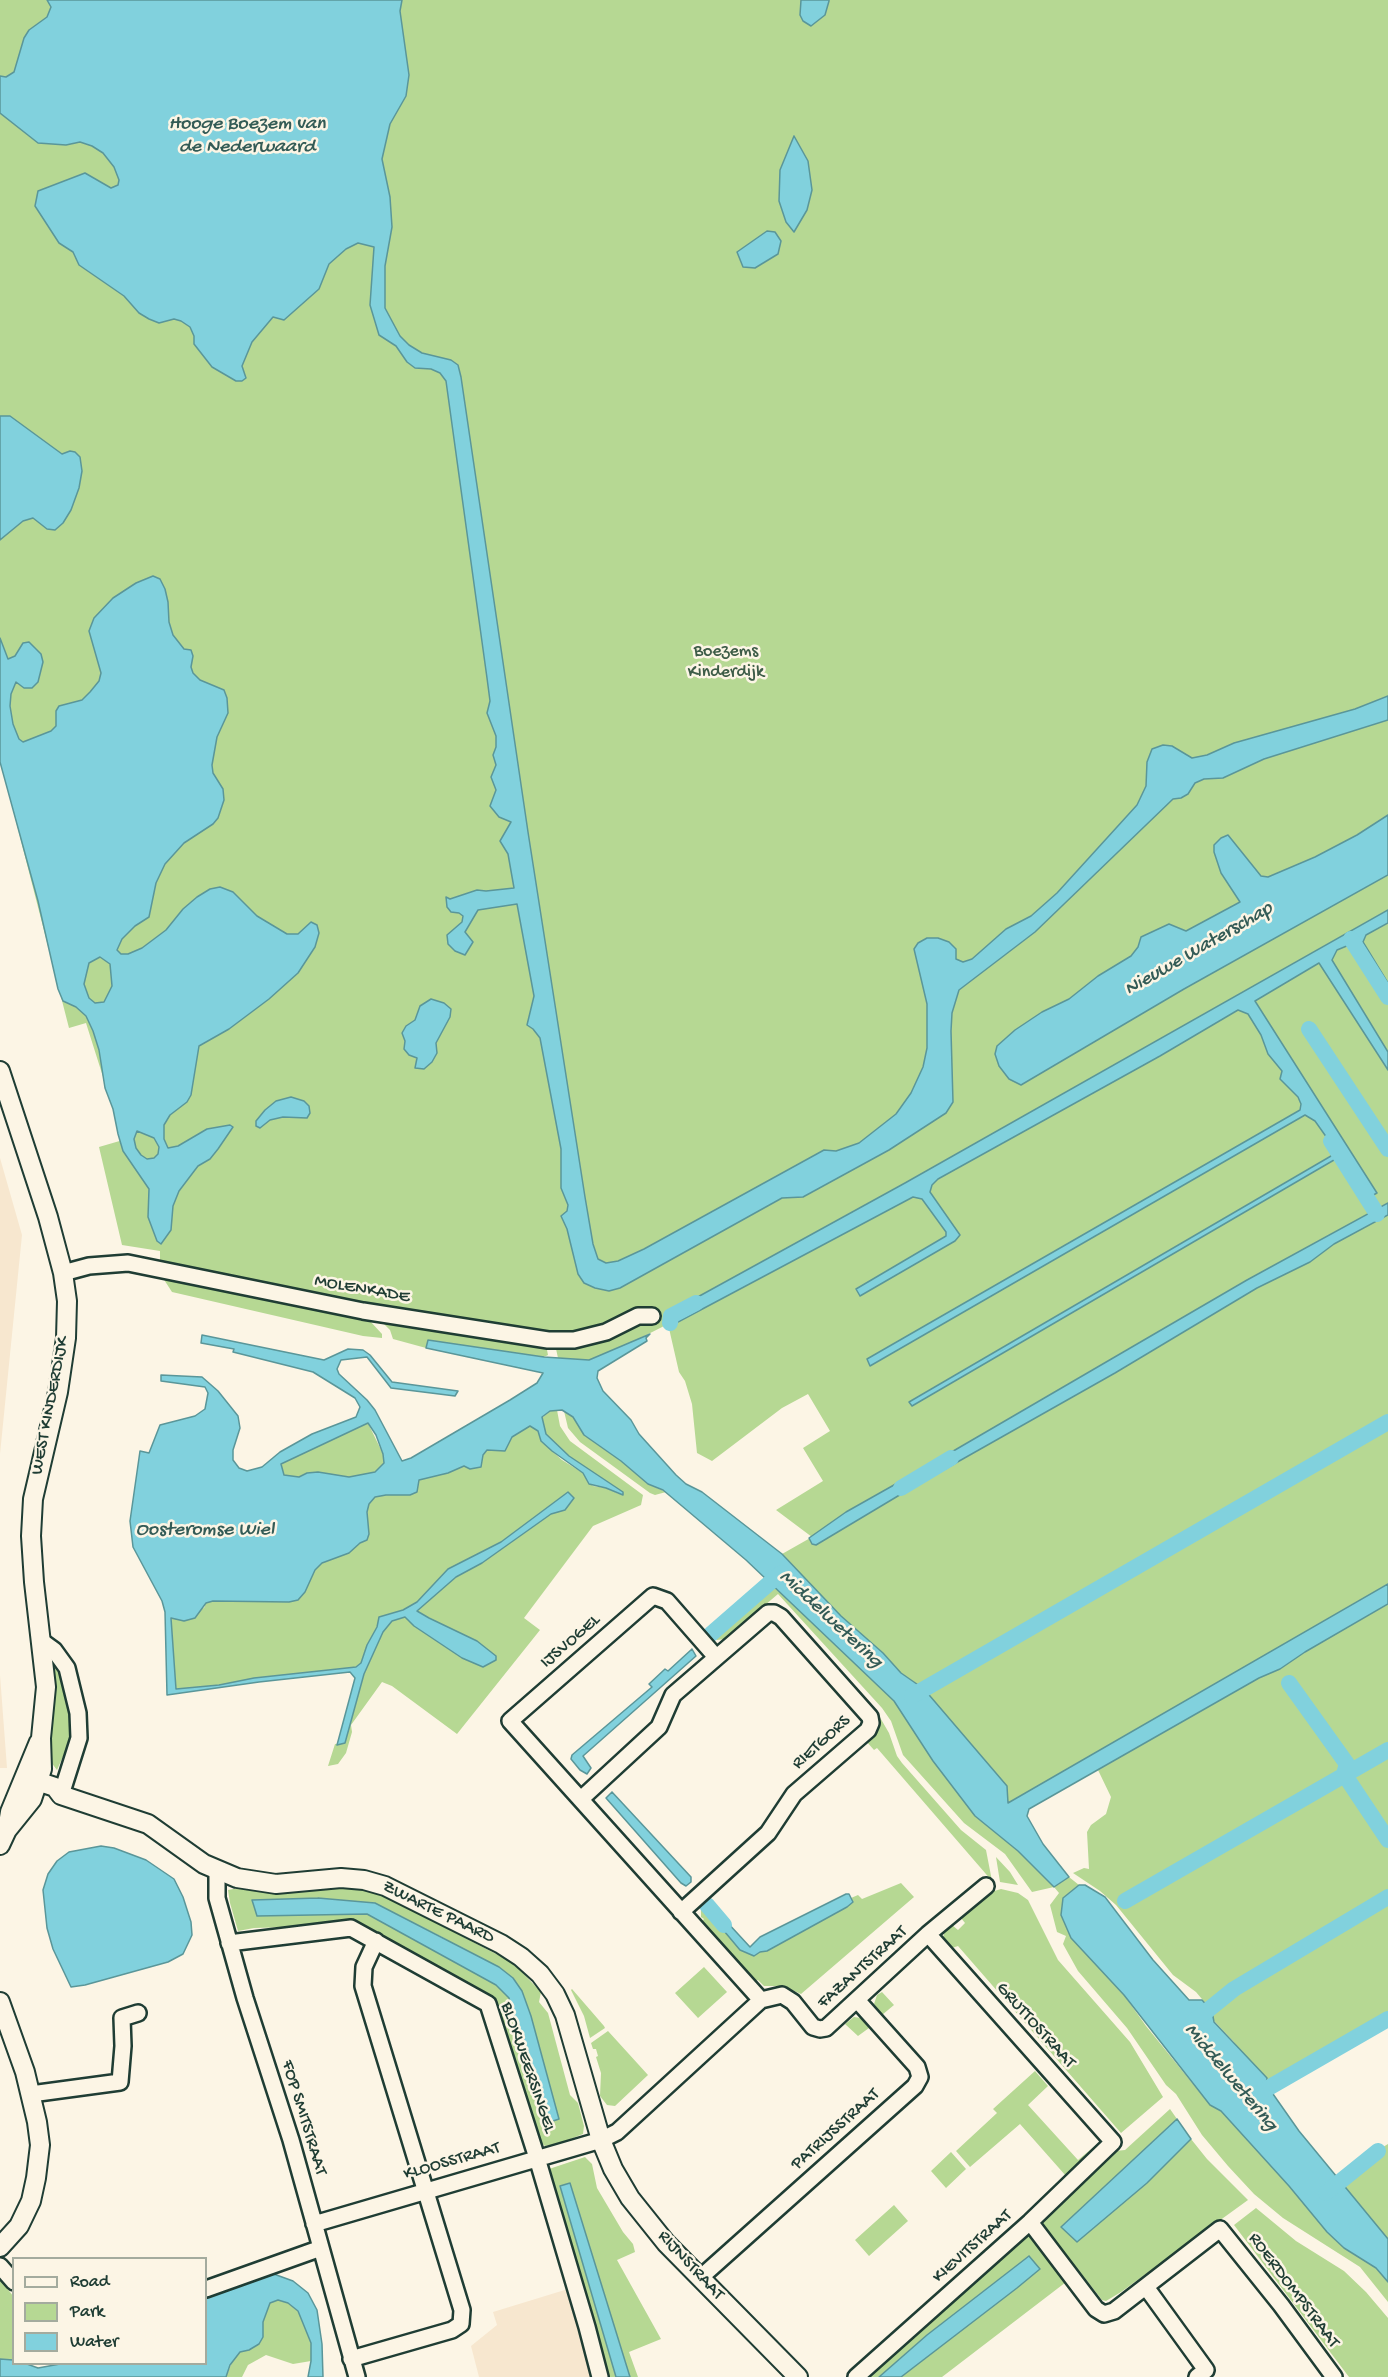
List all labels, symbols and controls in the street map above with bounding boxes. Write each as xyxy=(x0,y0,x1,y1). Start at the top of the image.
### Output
water label: Hooge Boezem van de Nederwaard xyxy=(168,113,326,160)
park label: Boezems Kinderdijk xyxy=(688,641,764,684)
water label: Nieuwe Waterschap xyxy=(1121,898,1277,1002)
street label: MOLENKADE xyxy=(313,1271,411,1309)
street label: WEST KINDERDIJK xyxy=(27,1335,75,1477)
water label: Oosteromse Wiel xyxy=(136,1519,274,1543)
water label: Middelwetering xyxy=(773,1566,887,1674)
street label: IJSVOGEL xyxy=(537,1610,605,1674)
street label: RIETGORS xyxy=(788,1711,856,1775)
street label: ZWARTE PAARD xyxy=(379,1877,497,1949)
street label: FAZANTSTRAAT xyxy=(814,1922,912,2014)
street label: GRUTTOSTRAAT xyxy=(991,1978,1079,2074)
street label: BLOKWEERSINGEL xyxy=(494,2000,560,2136)
water label: Middelwetering xyxy=(1178,2019,1282,2137)
street label: FOP SMITSTRAAT xyxy=(275,2058,331,2178)
street label: PATRIJSSTRAAT xyxy=(787,2085,885,2175)
street label: KLOOSSTRAAT xyxy=(401,2138,503,2186)
street label: KIEVITSTRAAT xyxy=(929,2206,1017,2288)
street label: RIJNSTRAAT xyxy=(652,2226,728,2306)
street label: ROERDOMPSTRAAT xyxy=(1243,2229,1343,2353)
legend xyxy=(12,2257,207,2365)
text: Road xyxy=(70,2272,109,2293)
text: Park xyxy=(70,2302,104,2323)
text: Water xyxy=(70,2332,118,2353)

